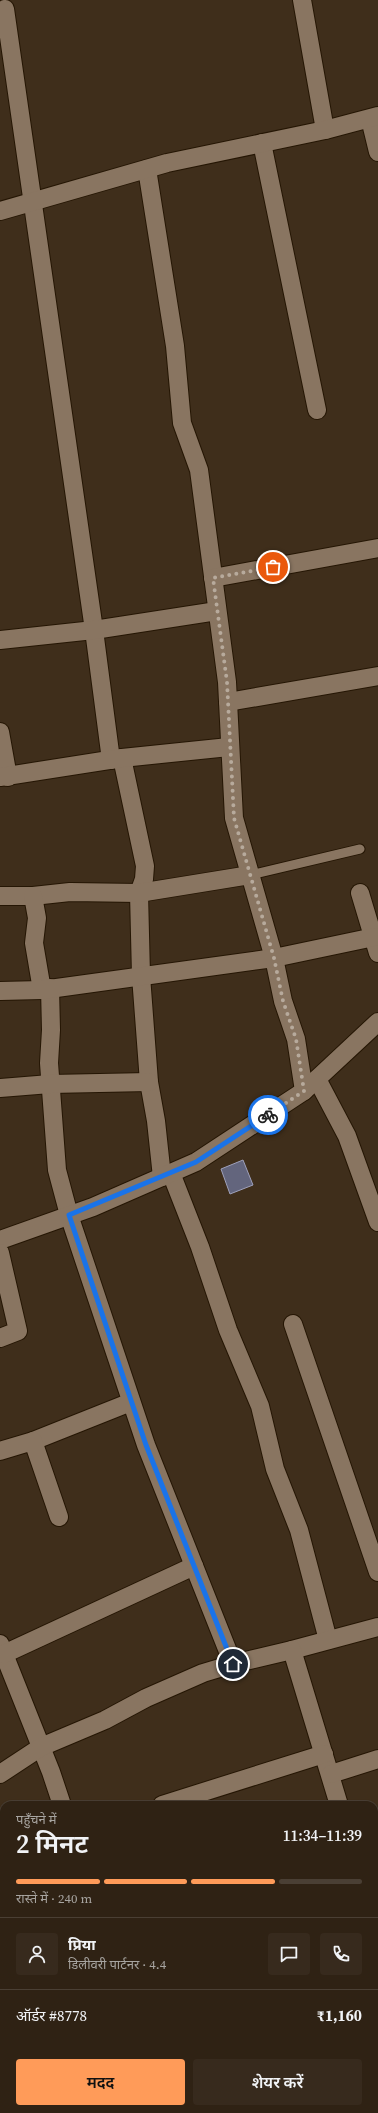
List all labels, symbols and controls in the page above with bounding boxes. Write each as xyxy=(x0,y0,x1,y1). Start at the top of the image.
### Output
pin xyxy=(256,550,290,584)
icon: bag xyxy=(262,556,284,578)
courier xyxy=(248,1095,288,1135)
icon: bike xyxy=(257,1104,279,1126)
pin xyxy=(216,1647,250,1681)
icon: home xyxy=(222,1653,244,1675)
text: पहुँचने में xyxy=(16,1811,57,1828)
text: 11:34–11:39 xyxy=(283,1825,362,1846)
text: 2 मिनट xyxy=(16,1826,88,1862)
text: रास्ते में · 240 m xyxy=(16,1890,92,1907)
button: person xyxy=(16,1933,58,1975)
button: chat xyxy=(268,1933,310,1975)
button: phone xyxy=(320,1933,362,1975)
text: प्रिया xyxy=(68,1934,96,1955)
text: डिलीवरी पार्टनर · 4.4 xyxy=(68,1956,166,1973)
text: ऑर्डर #8778 xyxy=(16,2005,87,2026)
text: ₹1,160 xyxy=(317,2005,362,2026)
button: मदद xyxy=(16,2059,185,2105)
button: शेयर करें xyxy=(193,2059,362,2105)

